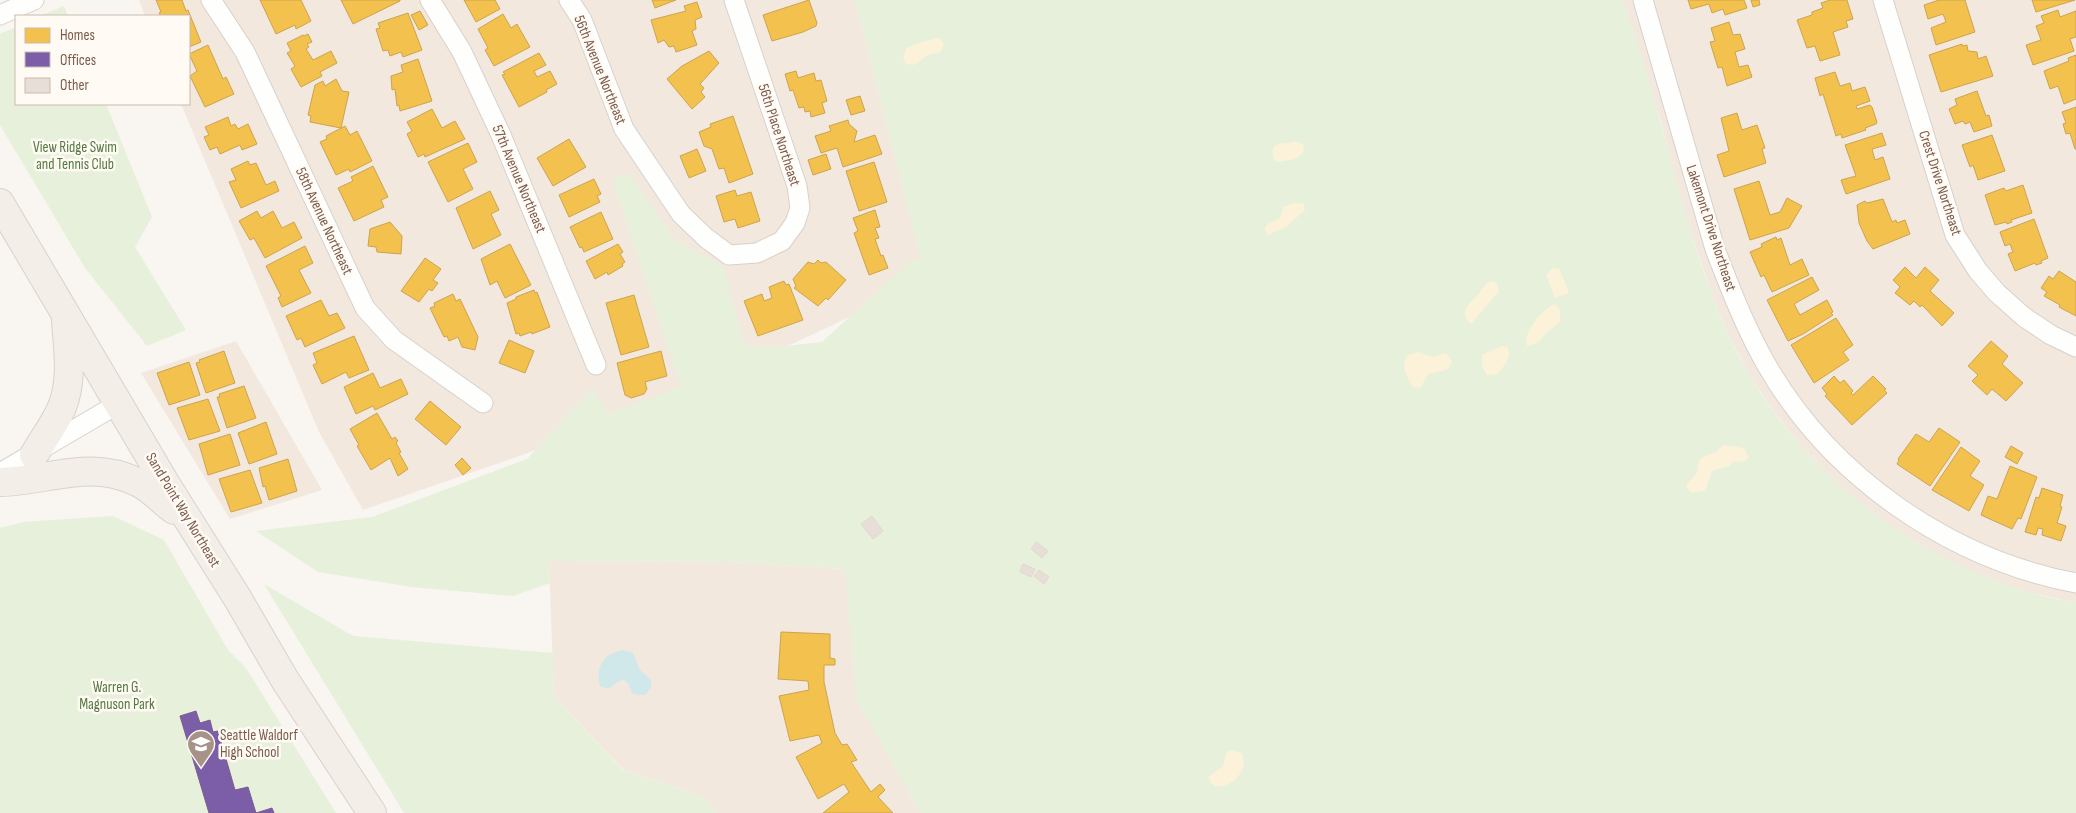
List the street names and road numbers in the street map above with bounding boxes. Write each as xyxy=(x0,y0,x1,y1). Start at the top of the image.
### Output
street label: 56th Avenue Northeast xyxy=(569,13,631,128)
street label: 56th Place Northeast xyxy=(754,81,805,189)
street label: 57th Avenue Northeast xyxy=(488,122,551,236)
street label: Crest Drive Northeast xyxy=(1914,128,1966,238)
street label: Lakemont Drive Northeast xyxy=(1682,162,1741,294)
street label: 58th Avenue Northeast xyxy=(291,164,357,278)
street label: Sand Point Way Northeast xyxy=(141,449,225,571)

